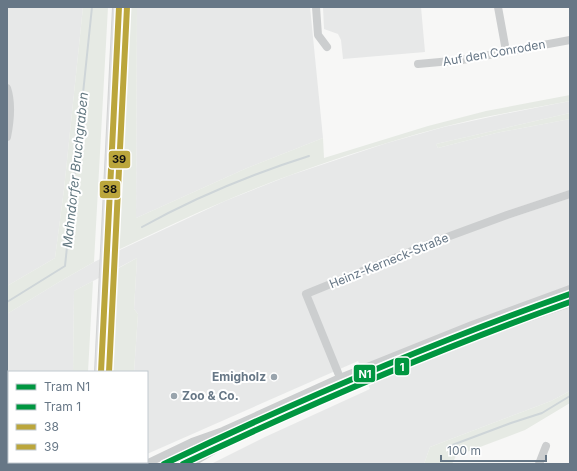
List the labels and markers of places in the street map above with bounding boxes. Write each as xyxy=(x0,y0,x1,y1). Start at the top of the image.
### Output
place label: Emigholz xyxy=(212,369,266,384)
marker: Emigholz xyxy=(269,372,279,382)
place label: Zoo & Co. xyxy=(182,388,239,403)
marker: Zoo & Co. xyxy=(169,391,179,401)

